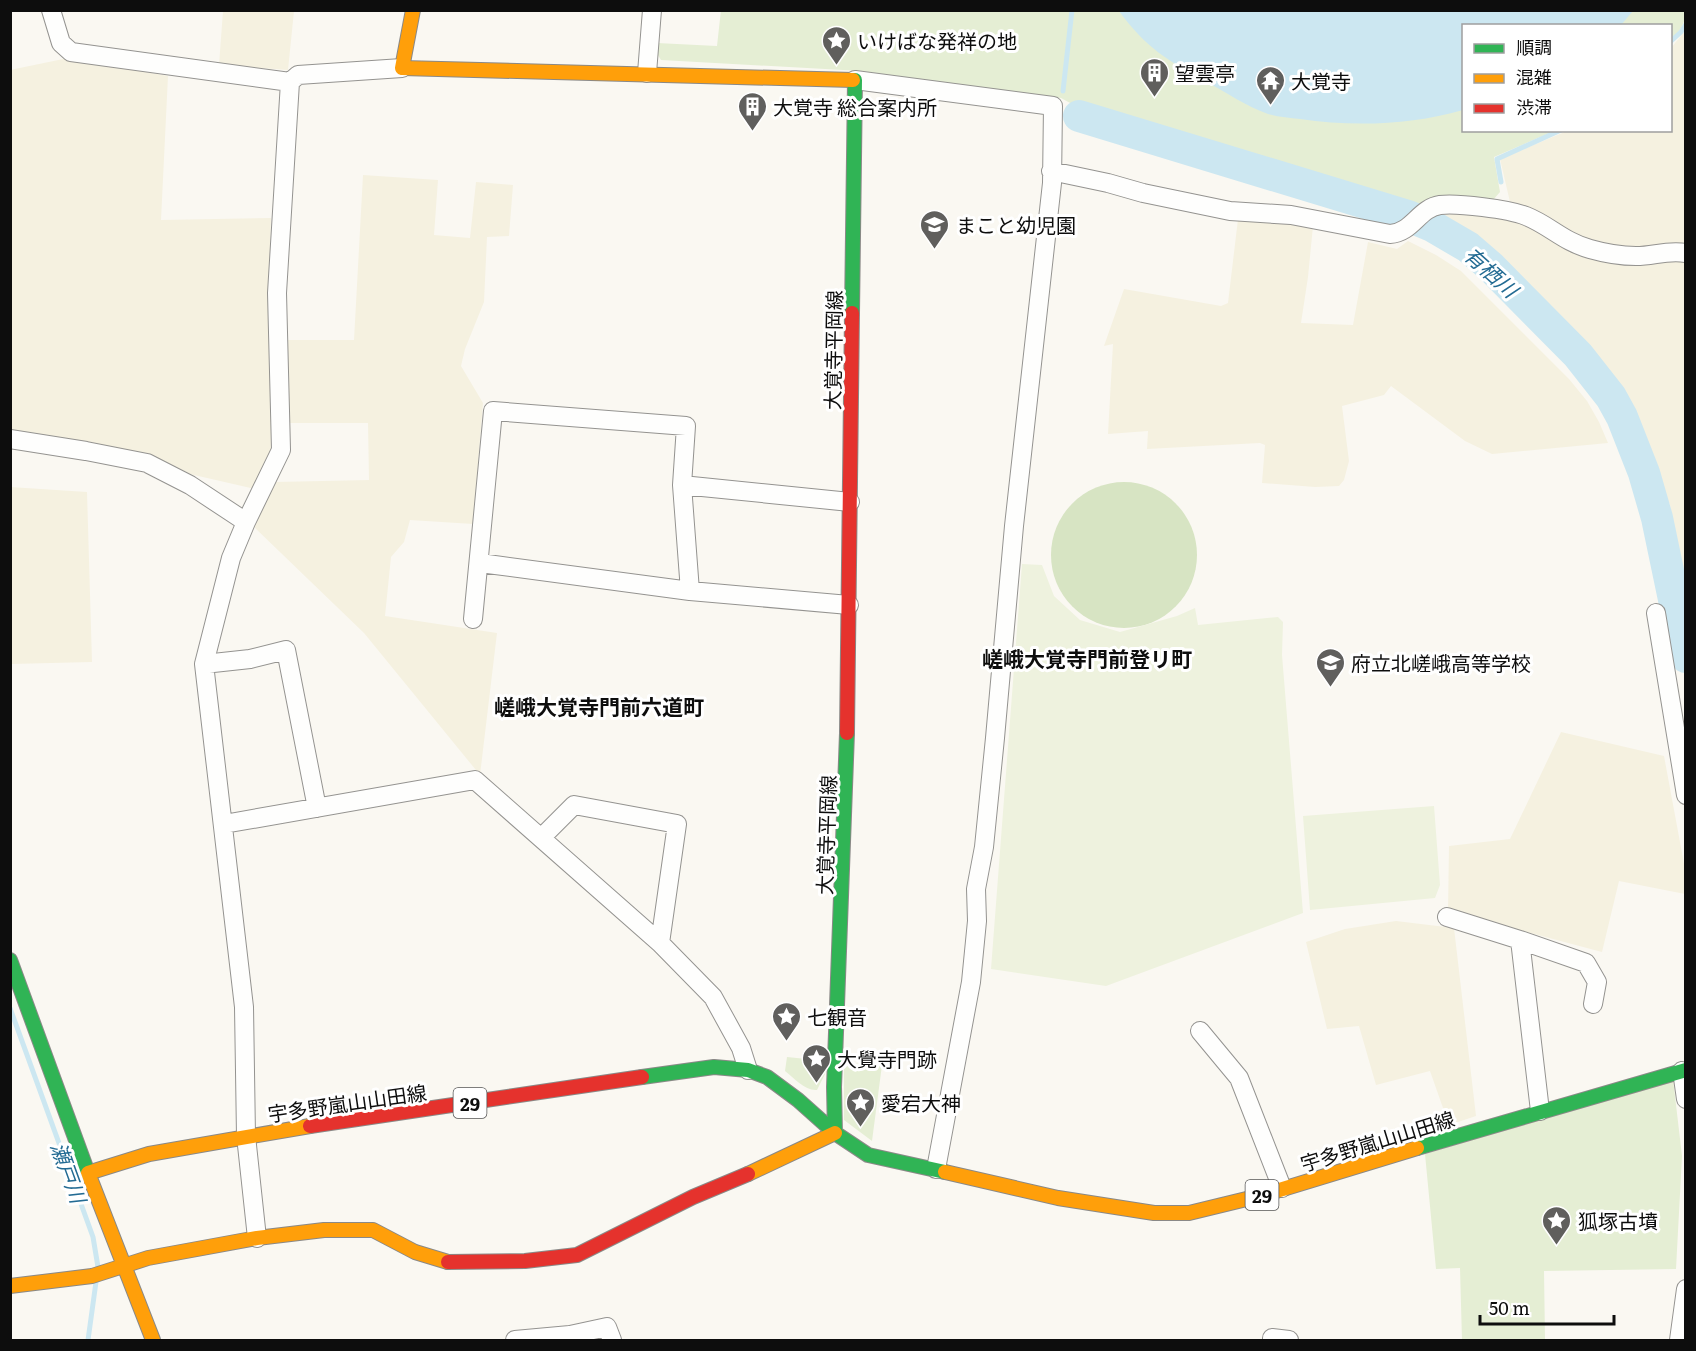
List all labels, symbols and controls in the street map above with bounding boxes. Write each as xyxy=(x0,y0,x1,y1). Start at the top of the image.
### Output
place icon: いけばな発祥の地 xyxy=(820,24,852,66)
legend xyxy=(1462,24,1672,132)
place label: いけばな発祥の地 xyxy=(857,25,1017,55)
text: 順調 xyxy=(1516,33,1552,60)
building icon: 望雲亭 xyxy=(1138,56,1170,98)
place label: 望雲亭 xyxy=(1175,57,1235,87)
text: 混雑 xyxy=(1516,63,1552,90)
temple icon: 大覚寺 xyxy=(1254,64,1286,106)
place label: 大覚寺 xyxy=(1291,65,1351,95)
building icon: 大覚寺 総合案内所 xyxy=(736,90,768,132)
place label: 大覚寺 総合案内所 xyxy=(773,91,937,121)
text: 渋滞 xyxy=(1516,93,1552,120)
school or university icon: まこと幼児園 xyxy=(919,208,951,250)
place label: まこと幼児園 xyxy=(956,209,1076,239)
water label: 有栖川 xyxy=(1458,238,1527,305)
street label: 大覚寺平岡線 xyxy=(816,290,848,410)
district label: 嵯峨大覚寺門前登リ町 xyxy=(982,642,1192,673)
school or university icon: 府立北嵯峨高等学校 xyxy=(1314,646,1346,688)
place label: 府立北嵯峨高等学校 xyxy=(1351,647,1531,677)
district label: 嵯峨大覚寺門前六道町 xyxy=(494,690,704,721)
street label: 大覚寺平岡線 xyxy=(808,775,842,895)
place icon: 七観音 xyxy=(770,1000,802,1042)
place label: 七観音 xyxy=(807,1001,867,1031)
place icon: 大覺寺門跡 xyxy=(800,1042,832,1084)
place label: 大覺寺門跡 xyxy=(837,1043,937,1073)
street label: 宇多野嵐山山田線 xyxy=(266,1076,428,1128)
place icon: 愛宕大神 xyxy=(844,1086,876,1128)
place label: 愛宕大神 xyxy=(881,1087,961,1117)
road number: 29 xyxy=(454,1088,486,1118)
street label: 宇多野嵐山山田線 xyxy=(1296,1102,1458,1178)
water label: 瀬戸川 xyxy=(45,1137,96,1209)
road number: 29 xyxy=(1246,1180,1278,1210)
place icon: 狐塚古墳 xyxy=(1541,1204,1573,1246)
place label: 狐塚古墳 xyxy=(1578,1205,1658,1235)
scale bar xyxy=(1480,1288,1614,1326)
text: 50 m xyxy=(1489,1294,1530,1321)

